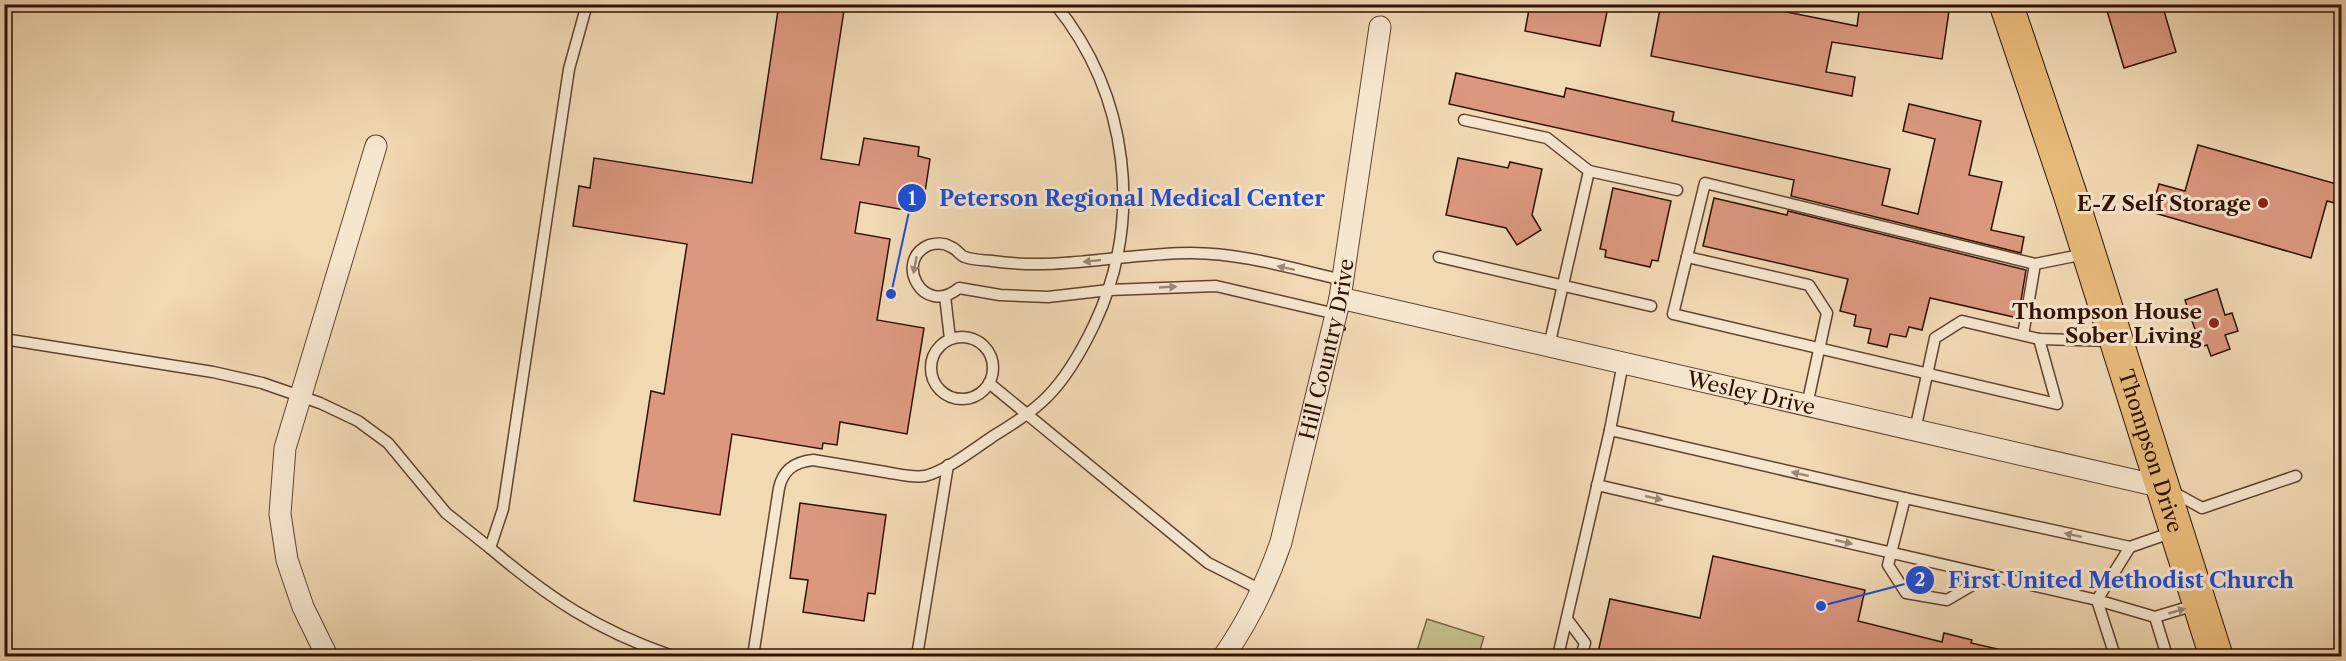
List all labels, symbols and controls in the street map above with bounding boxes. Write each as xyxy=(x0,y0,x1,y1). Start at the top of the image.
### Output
callout: Peterson Regional Medical Center xyxy=(897,178,1337,218)
text: Peterson Regional Medical Center xyxy=(939,185,1325,212)
text: 1 xyxy=(908,188,916,210)
place label: E-Z Self Storage xyxy=(2077,191,2251,216)
marker: E-Z Self Storage xyxy=(2256,196,2270,210)
one-way arrow xyxy=(911,256,920,275)
one-way arrow xyxy=(1083,256,1102,265)
street label: Hill Country Drive xyxy=(1294,257,1358,442)
one-way arrow xyxy=(1276,263,1295,272)
one-way arrow xyxy=(1159,282,1178,292)
place label: Thompson House Sober Living xyxy=(2012,299,2203,348)
marker: Thompson House Sober Living xyxy=(2207,316,2221,330)
street label: Wesley Drive xyxy=(1684,365,1818,419)
street label: Thompson Drive xyxy=(2114,366,2189,536)
one-way arrow xyxy=(1791,469,1810,478)
one-way arrow xyxy=(1645,494,1664,504)
one-way arrow xyxy=(2063,530,2082,539)
one-way arrow xyxy=(1835,538,1854,548)
callout: First United Methodist Church xyxy=(1905,560,2306,600)
text: First United Methodist Church xyxy=(1948,567,2294,594)
text: 2 xyxy=(1915,569,1925,591)
one-way arrow xyxy=(2168,605,2186,615)

